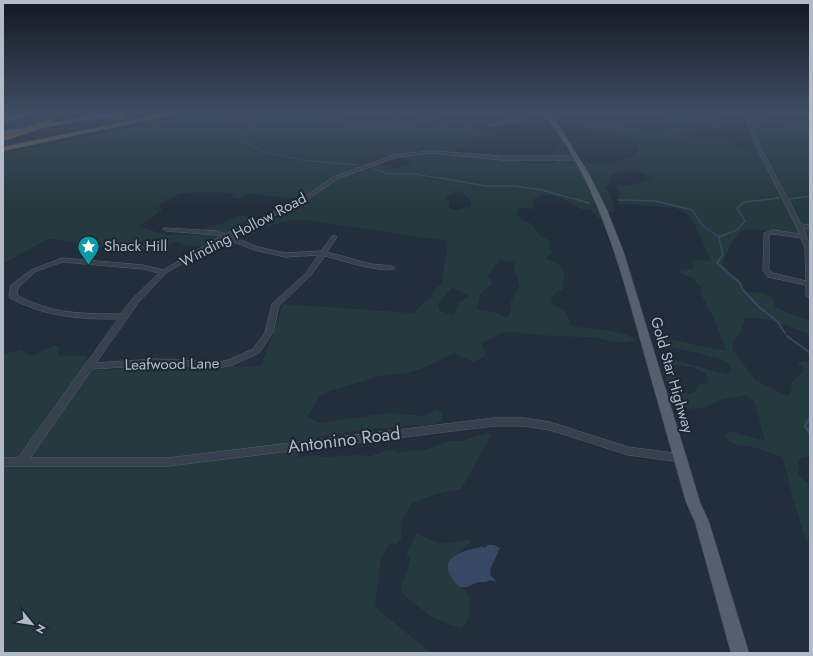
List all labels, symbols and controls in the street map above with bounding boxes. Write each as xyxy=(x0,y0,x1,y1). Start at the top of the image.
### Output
street label: Winding Hollow Road xyxy=(176,187,310,273)
place icon: Shack Hill xyxy=(75,233,101,266)
place label: Shack Hill xyxy=(104,235,167,257)
street label: Gold Star Highway xyxy=(645,314,699,436)
street label: Leafwood Lane xyxy=(124,352,220,376)
street label: Antonino Road xyxy=(286,420,402,460)
north arrow xyxy=(12,604,52,644)
text: N xyxy=(32,621,50,637)

